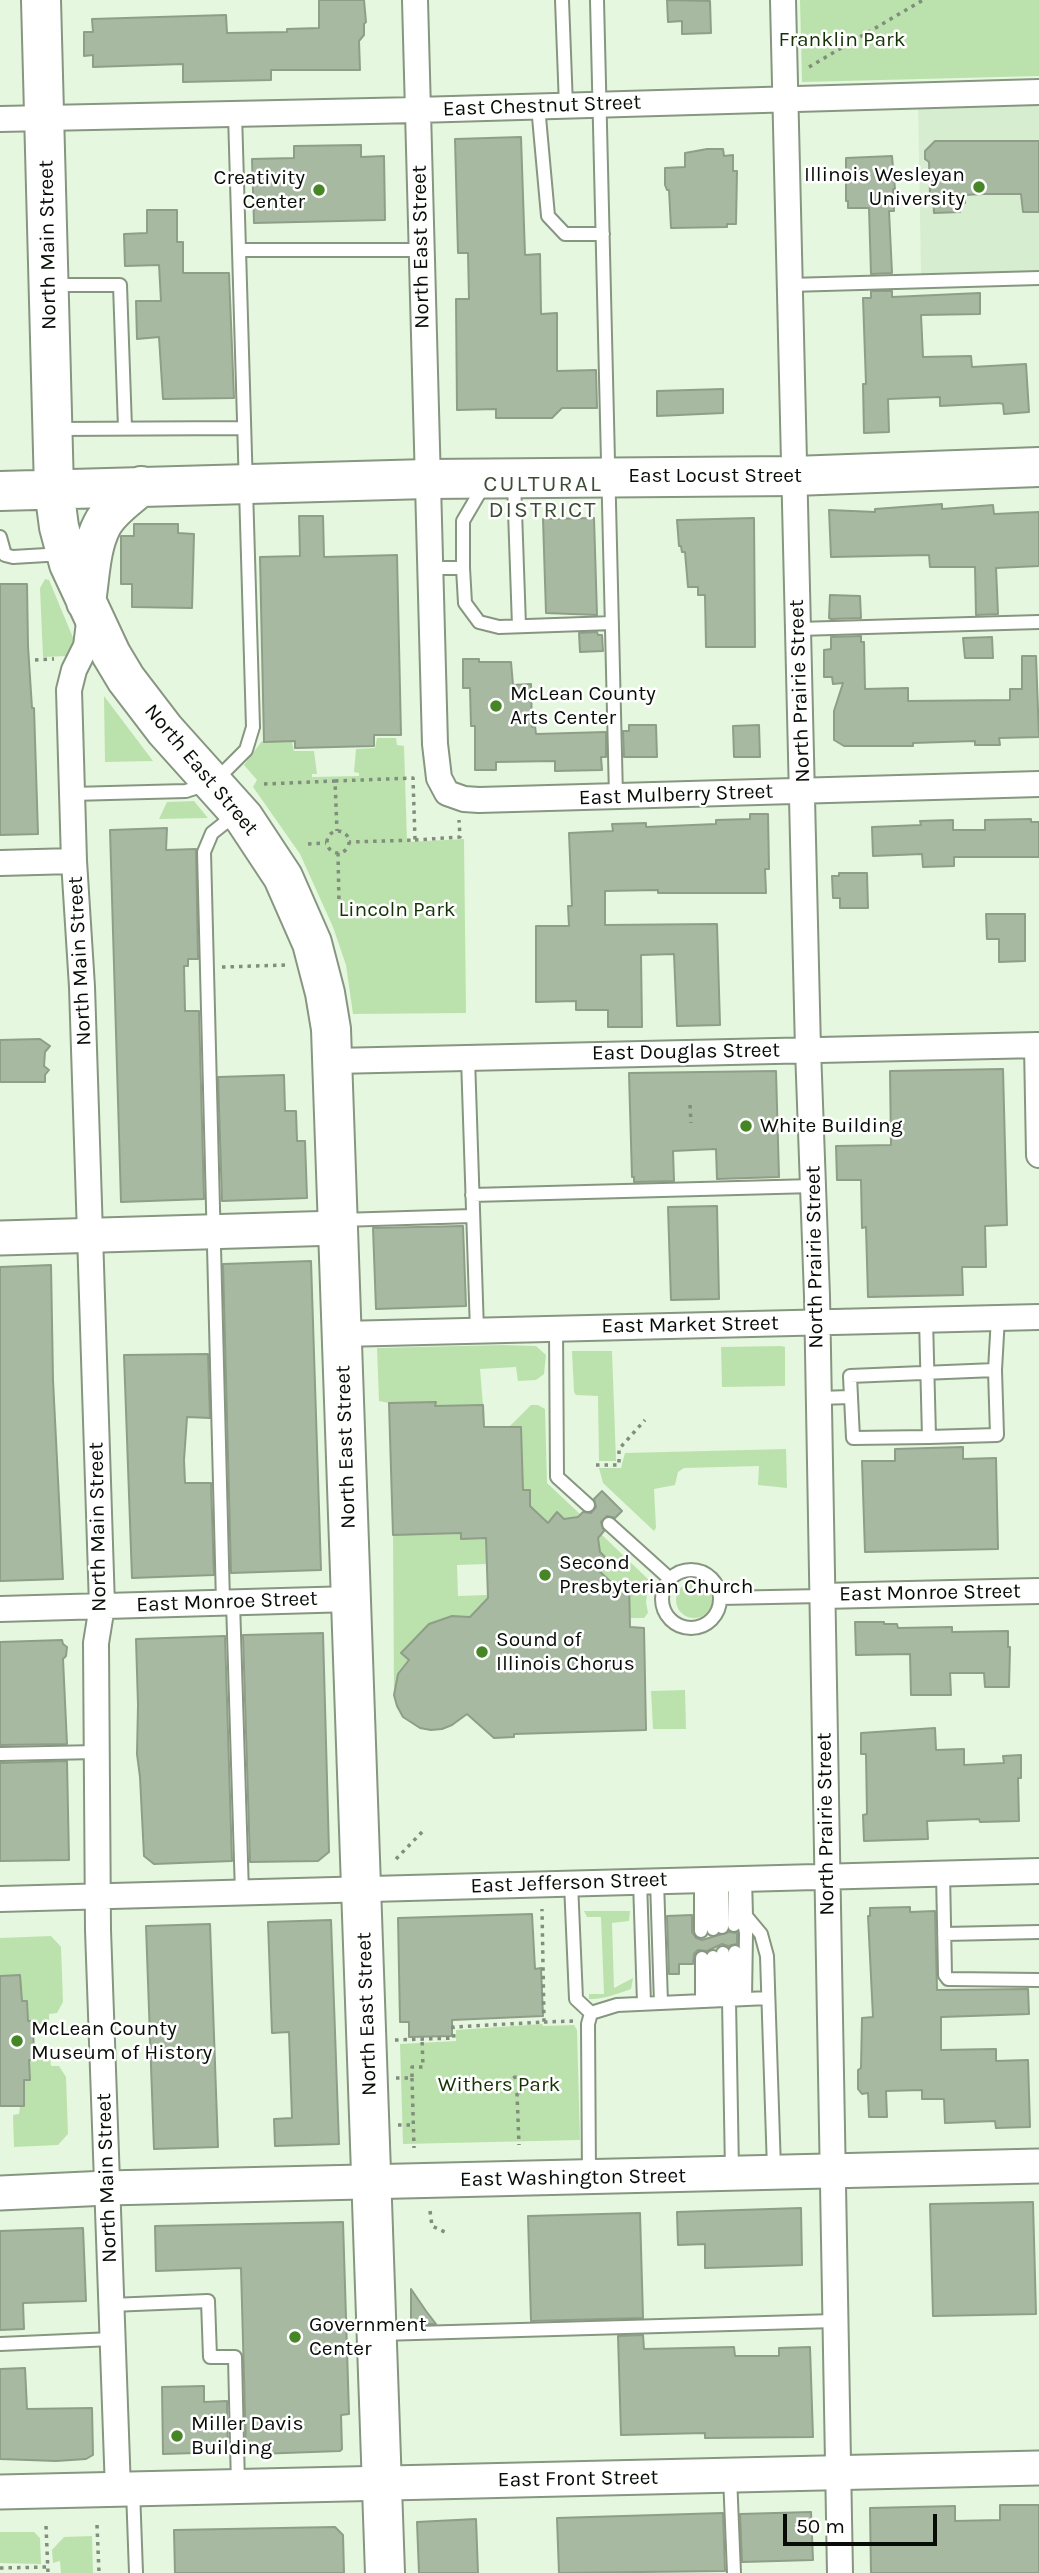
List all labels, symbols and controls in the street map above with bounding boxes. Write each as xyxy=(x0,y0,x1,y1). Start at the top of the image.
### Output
park label: Franklin Park xyxy=(778,27,906,53)
street label: East Chestnut Street xyxy=(442,90,642,122)
street label: North Main Street xyxy=(34,160,62,330)
place label: Illinois Wesleyan University xyxy=(804,162,965,212)
place label: Creativity Center xyxy=(214,165,305,215)
street label: North East Street xyxy=(407,165,435,329)
marker: Illinois Wesleyan University xyxy=(971,179,987,195)
marker: Creativity Center xyxy=(311,182,327,198)
street label: East Locust Street xyxy=(628,463,802,489)
district label: CULTURAL DISTRICT xyxy=(484,470,602,524)
street label: North Prairie Street xyxy=(784,599,816,783)
place label: McLean County Arts Center xyxy=(510,681,656,731)
marker: McLean County Arts Center xyxy=(488,698,504,714)
street label: North East Street xyxy=(139,699,263,841)
street label: East Mulberry Street xyxy=(578,779,774,811)
street label: North Main Street xyxy=(63,876,97,1046)
park label: Lincoln Park xyxy=(338,897,456,923)
street label: East Douglas Street xyxy=(592,1038,780,1066)
place label: White Building xyxy=(760,1113,903,1139)
marker: White Building xyxy=(738,1118,754,1134)
street label: North Prairie Street xyxy=(801,1165,829,1349)
street label: East Market Street xyxy=(601,1311,779,1339)
street label: North East Street xyxy=(331,1365,361,1529)
street label: North Main Street xyxy=(84,1442,112,1612)
place label: Second Presbyterian Church xyxy=(559,1550,753,1600)
marker: Second Presbyterian Church xyxy=(537,1567,553,1583)
street label: East Monroe Street xyxy=(839,1579,1021,1607)
street label: East Monroe Street xyxy=(136,1586,318,1618)
place label: Sound of Illinois Chorus xyxy=(496,1627,635,1677)
marker: Sound of Illinois Chorus xyxy=(474,1644,490,1660)
street label: North Prairie Street xyxy=(812,1732,840,1916)
street label: East Jefferson Street xyxy=(470,1867,668,1899)
street label: North East Street xyxy=(352,1932,382,2096)
place label: McLean County Museum of History xyxy=(31,2016,212,2066)
marker: McLean County Museum of History xyxy=(9,2033,25,2049)
park label: Withers Park xyxy=(438,2072,560,2098)
street label: North Main Street xyxy=(91,2093,123,2263)
street label: East Washington Street xyxy=(460,2163,686,2193)
place label: Government Center xyxy=(309,2312,427,2362)
marker: Government Center xyxy=(287,2329,303,2345)
place label: Miller Davis Building xyxy=(191,2411,303,2461)
marker: Miller Davis Building xyxy=(169,2428,185,2444)
street label: East Front Street xyxy=(498,2465,658,2493)
scale bar xyxy=(787,2500,941,2544)
text: 50 m xyxy=(796,2514,845,2538)

